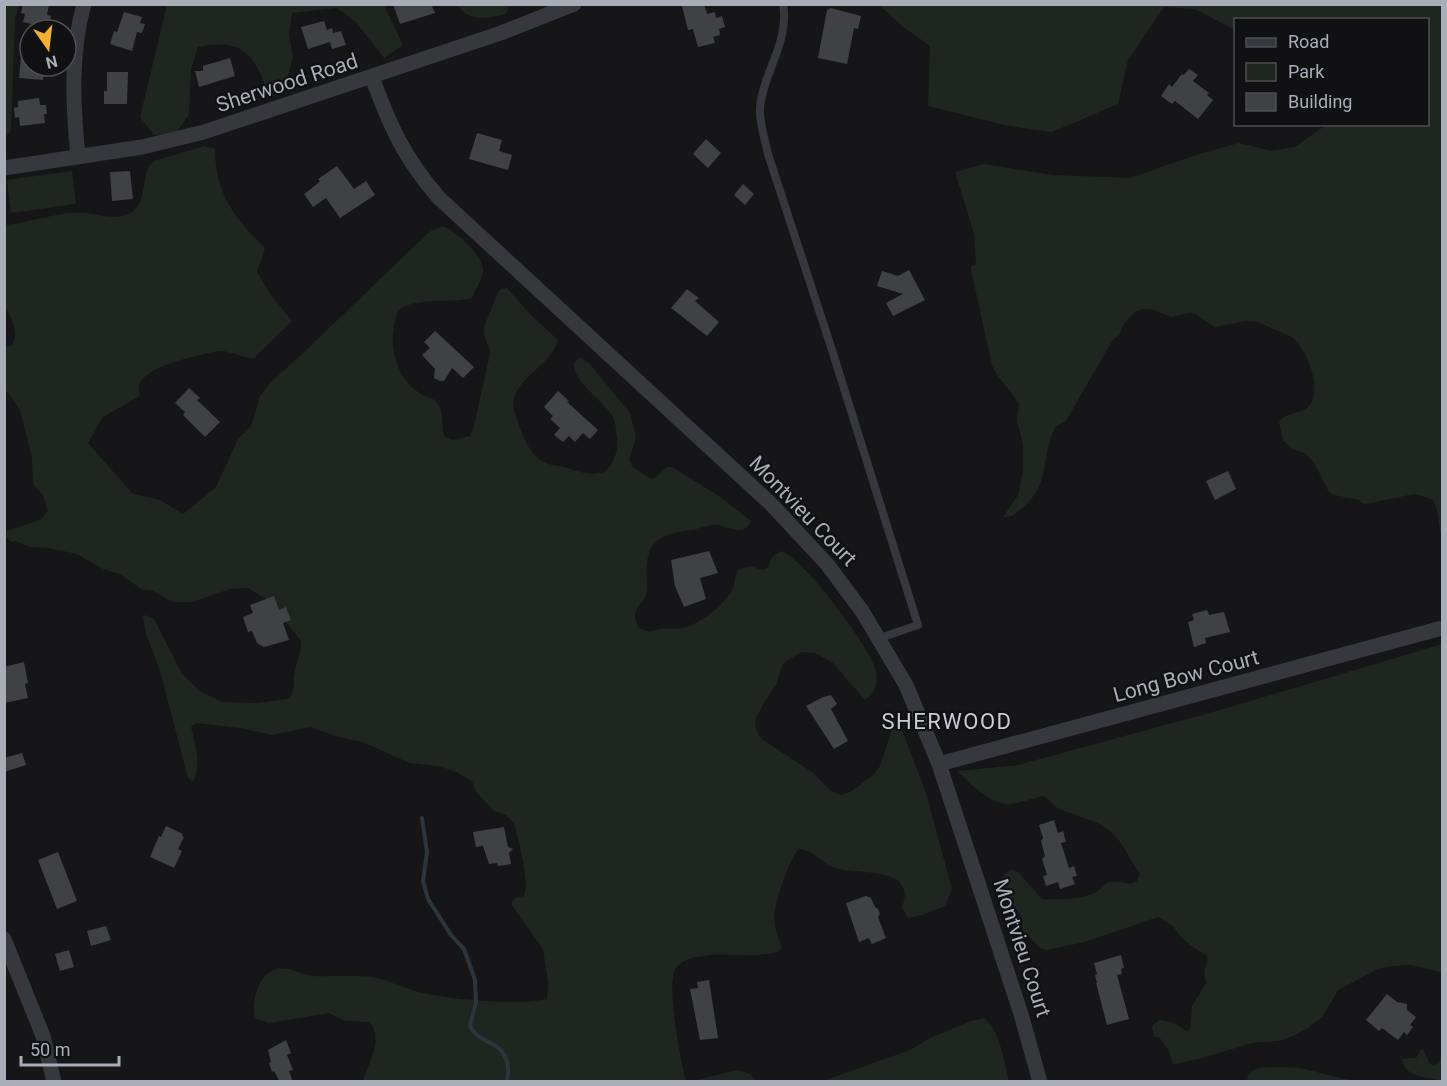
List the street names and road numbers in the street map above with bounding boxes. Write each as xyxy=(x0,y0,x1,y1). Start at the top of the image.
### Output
street label: Sherwood Road xyxy=(213,49,361,117)
street label: Montvieu Court xyxy=(744,451,862,571)
street label: Long Bow Court xyxy=(1111,645,1262,707)
street label: Montvieu Court xyxy=(988,876,1056,1020)

